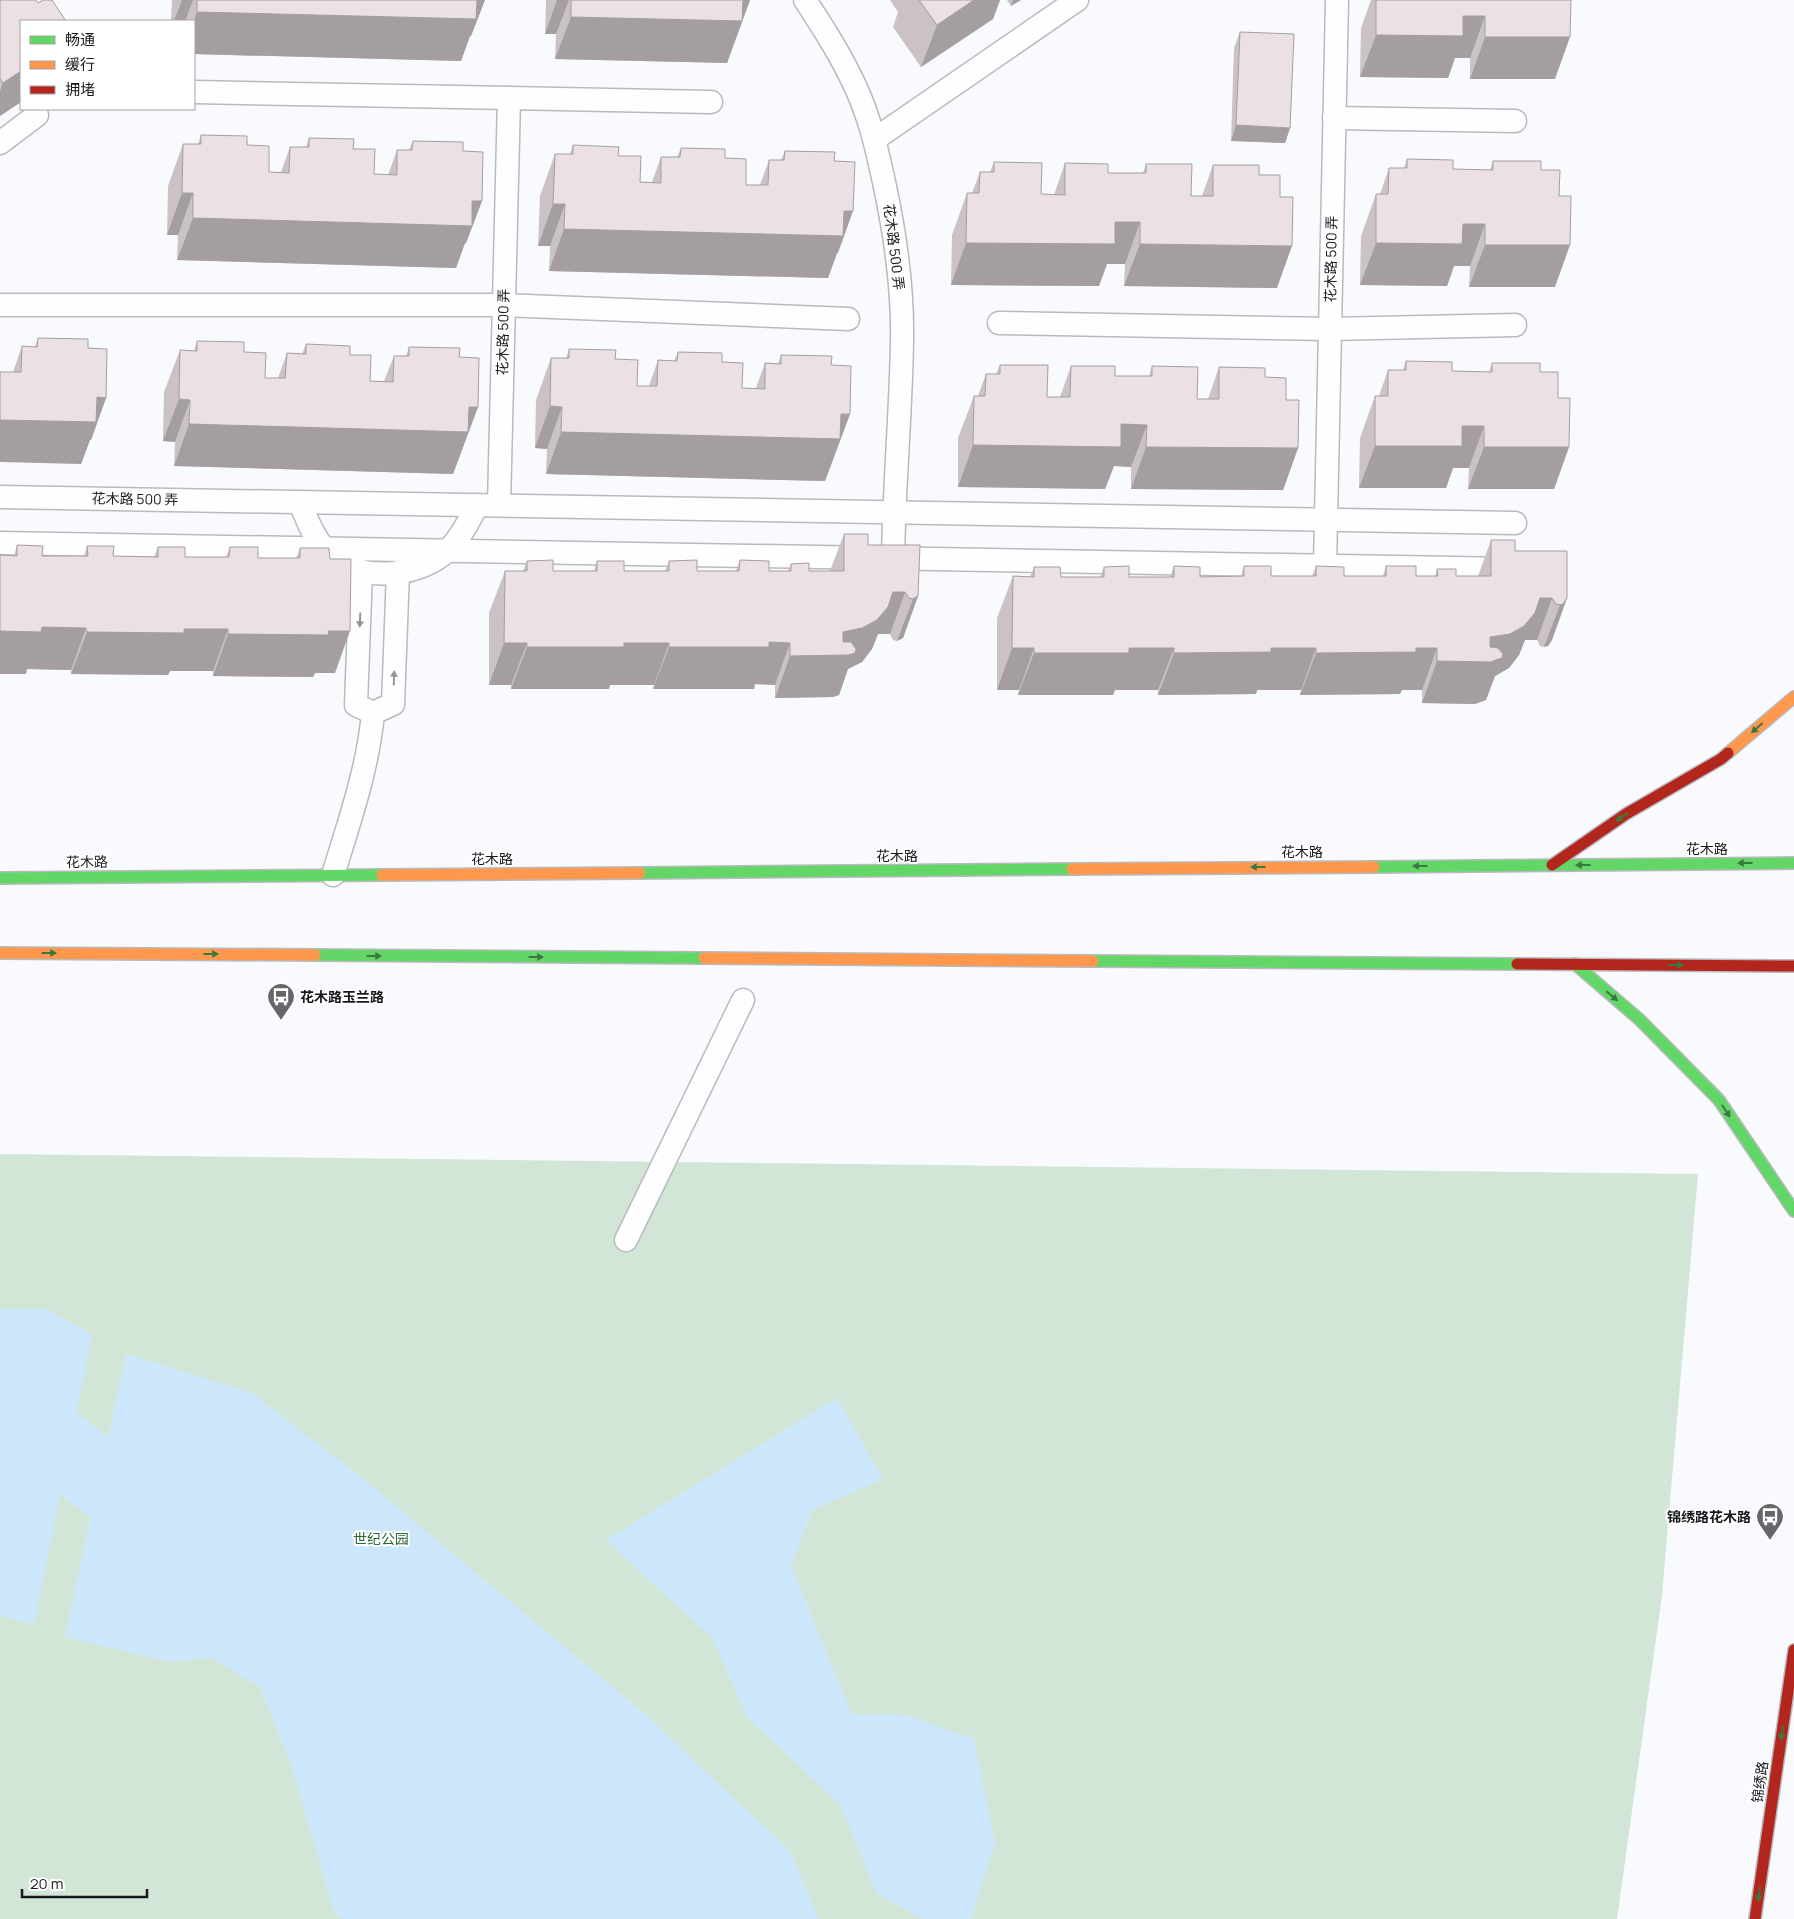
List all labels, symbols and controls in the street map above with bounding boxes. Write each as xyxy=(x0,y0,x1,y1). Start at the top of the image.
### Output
legend xyxy=(20,20,195,110)
text: 畅通 xyxy=(65,29,95,50)
text: 缓行 xyxy=(65,54,95,75)
text: 拥堵 xyxy=(65,79,95,100)
street label: 花木路 500 弄 xyxy=(880,203,909,291)
street label: 花木路 500 弄 xyxy=(1320,215,1341,303)
street label: 花木路 500 弄 xyxy=(492,288,513,376)
street label: 花木路 500 弄 xyxy=(91,488,179,509)
one-way arrow xyxy=(355,612,363,628)
one-way arrow xyxy=(390,669,398,685)
one-way arrow xyxy=(1751,723,1764,734)
one-way arrow xyxy=(1615,812,1628,822)
street label: 花木路 xyxy=(1686,839,1728,858)
street label: 花木路 xyxy=(1281,842,1323,861)
street label: 花木路 xyxy=(876,846,918,865)
street label: 花木路 xyxy=(471,849,513,868)
street label: 花木路 xyxy=(66,852,108,871)
one-way arrow xyxy=(1737,860,1753,868)
one-way arrow xyxy=(1575,861,1591,869)
one-way arrow xyxy=(1412,862,1428,870)
one-way arrow xyxy=(1250,864,1266,872)
one-way arrow xyxy=(41,949,57,957)
one-way arrow xyxy=(203,950,219,958)
one-way arrow xyxy=(366,952,382,960)
one-way arrow xyxy=(528,953,544,961)
one-way arrow xyxy=(1668,961,1684,969)
bus stop icon: 花木路玉兰路 xyxy=(266,982,296,1021)
place label: 花木路玉兰路 xyxy=(300,987,384,1006)
one-way arrow xyxy=(1605,990,1618,1001)
one-way arrow xyxy=(1721,1104,1731,1117)
bus stop icon: 锦绣路花木路 xyxy=(1755,1502,1785,1541)
place label: 锦绣路花木路 xyxy=(1667,1507,1751,1526)
park label: 世纪公园 xyxy=(353,1529,409,1548)
one-way arrow xyxy=(1778,1725,1786,1741)
street label: 锦绣路 xyxy=(1747,1760,1772,1804)
scale bar xyxy=(22,1866,148,1898)
text: 20 m xyxy=(30,1873,63,1894)
one-way arrow xyxy=(1754,1886,1762,1902)

